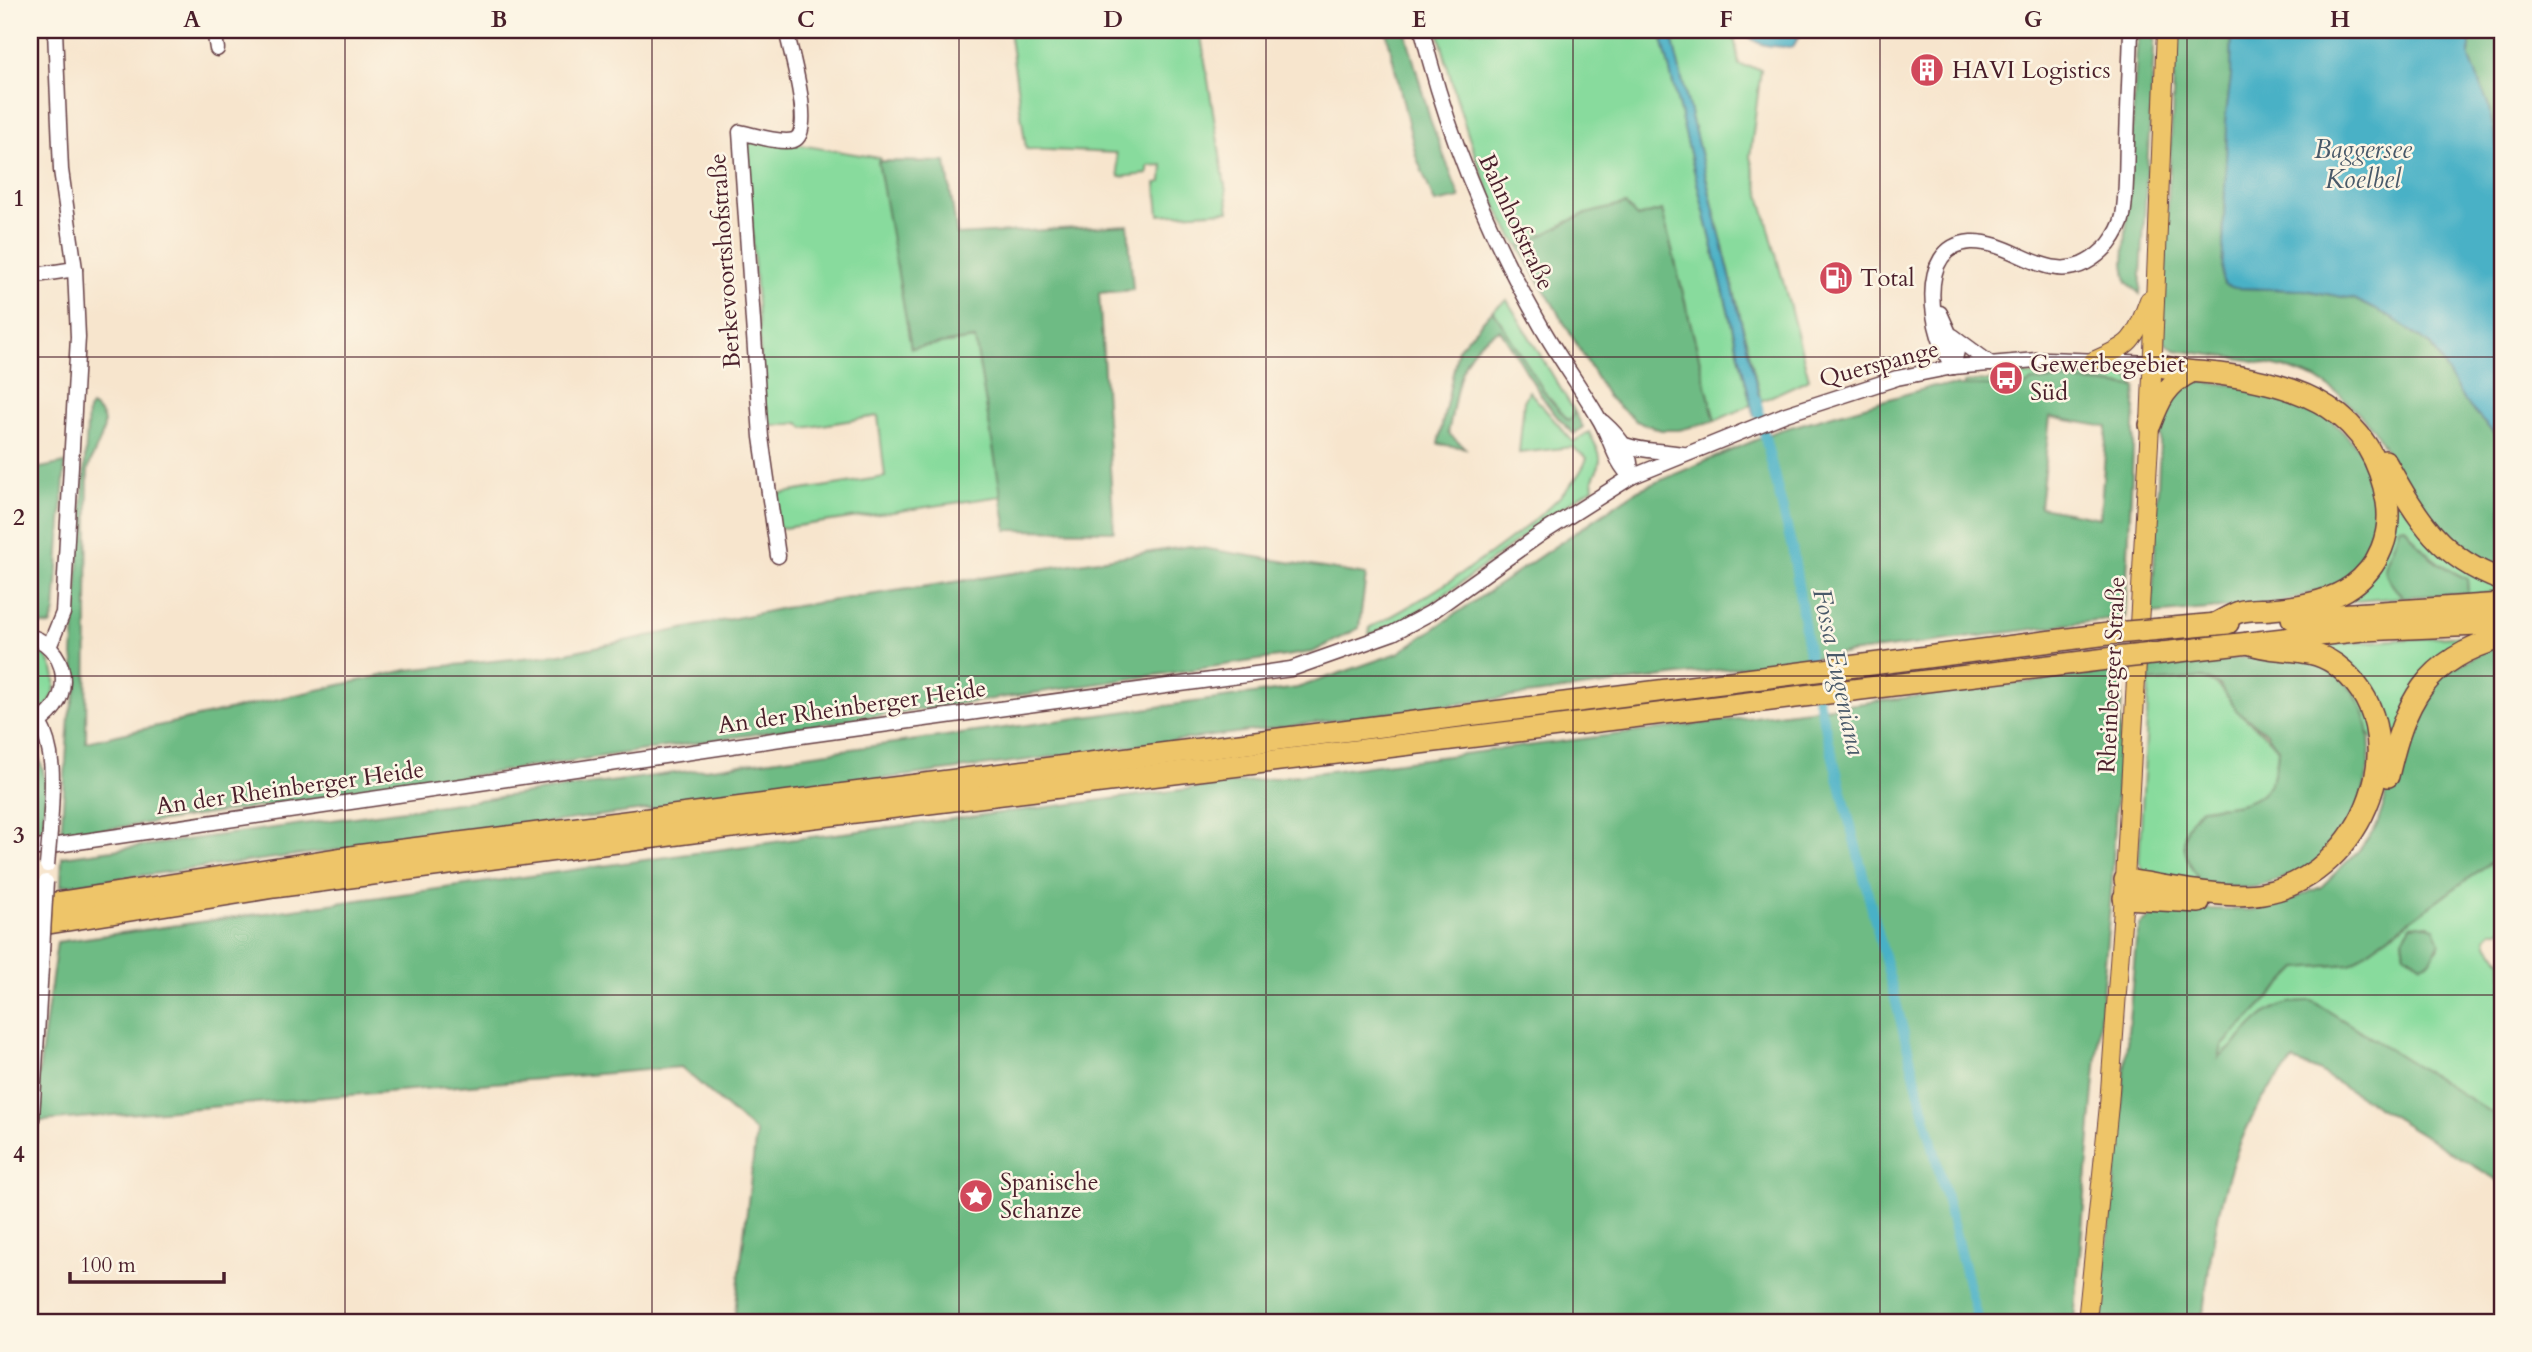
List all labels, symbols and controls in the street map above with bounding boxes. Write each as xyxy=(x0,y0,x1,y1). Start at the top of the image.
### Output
text: A xyxy=(183,4,201,35)
text: B xyxy=(491,4,507,35)
text: C xyxy=(797,4,815,35)
text: D xyxy=(1103,4,1123,35)
text: E xyxy=(1412,4,1426,35)
text: F xyxy=(1719,4,1733,35)
text: G xyxy=(2024,4,2043,35)
text: H xyxy=(2330,4,2350,35)
building icon: HAVI Logistics xyxy=(1908,51,1946,89)
place label: HAVI Logistics xyxy=(1952,54,2110,87)
water label: Baggersee Koelbel xyxy=(2314,132,2413,197)
street label: Bahnhofstraße xyxy=(1470,148,1562,296)
street label: Berkevoortshofstraße xyxy=(701,152,749,370)
text: 1 xyxy=(13,183,25,214)
fuel station icon: Total xyxy=(1817,259,1855,297)
place label: Total xyxy=(1860,262,1915,295)
street label: Querspange xyxy=(1815,332,1943,396)
place label: Gewerbegebiet Süd xyxy=(2030,348,2185,409)
bus stop icon: Gewerbegebiet Süd xyxy=(1987,359,2025,397)
text: 2 xyxy=(13,502,25,533)
street label: Rheinberger Straße xyxy=(2090,576,2134,774)
water label: Fossa Eugeniana xyxy=(1804,585,1874,759)
street label: An der Rheinberger Heide xyxy=(716,672,988,742)
street label: An der Rheinberger Heide xyxy=(154,753,426,823)
text: 3 xyxy=(13,820,25,851)
text: 4 xyxy=(13,1139,25,1170)
place label: Spanische Schanze xyxy=(1000,1166,1099,1227)
place icon: Spanische Schanze xyxy=(957,1177,995,1215)
scale bar xyxy=(70,1240,224,1284)
text: 100 m xyxy=(80,1251,136,1280)

